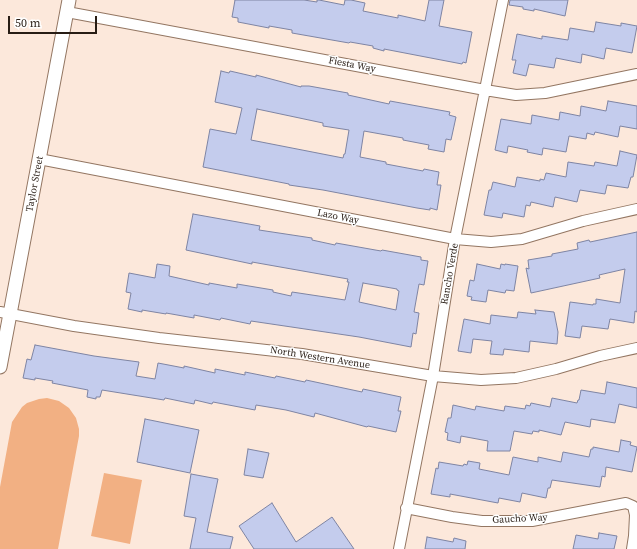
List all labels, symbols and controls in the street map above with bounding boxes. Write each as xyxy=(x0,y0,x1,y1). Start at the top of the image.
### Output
scale bar xyxy=(10,8,99,34)
text: 50 m xyxy=(15,15,41,31)
street label: Fiesta Way xyxy=(327,55,377,75)
street label: Taylor Street xyxy=(24,155,46,213)
street label: Lazo Way xyxy=(316,207,360,227)
street label: Rancho Verde xyxy=(439,242,461,306)
street label: North Western Avenue xyxy=(269,344,371,372)
street label: Gaucho Way xyxy=(492,512,548,526)

